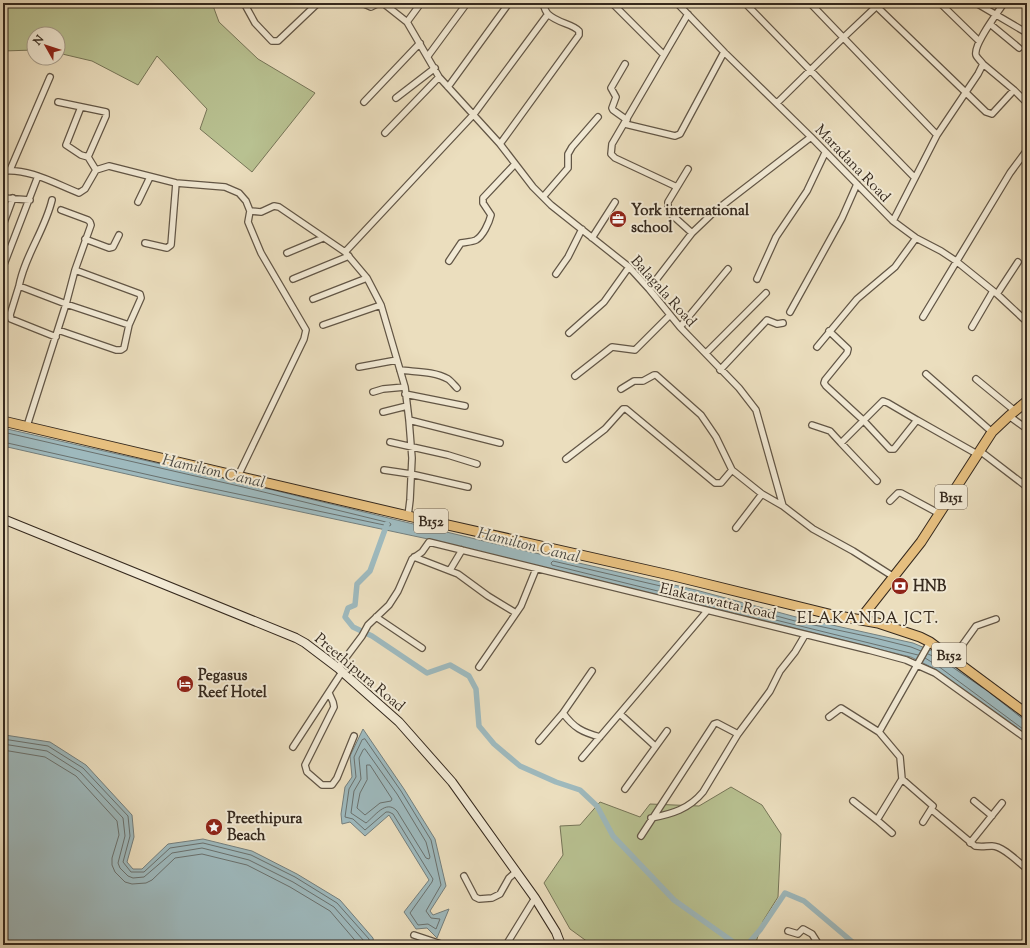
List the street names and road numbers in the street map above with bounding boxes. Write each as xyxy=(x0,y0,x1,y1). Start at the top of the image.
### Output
street label: Maradana Road xyxy=(809,120,895,208)
street label: Balagala Road xyxy=(625,252,701,333)
road number: B151 xyxy=(935,485,967,509)
road number: B152 xyxy=(414,509,448,533)
street label: Elakatawatta Road xyxy=(657,579,779,626)
street label: Preethipura Road xyxy=(309,629,409,718)
road number: B152 xyxy=(932,643,966,667)

